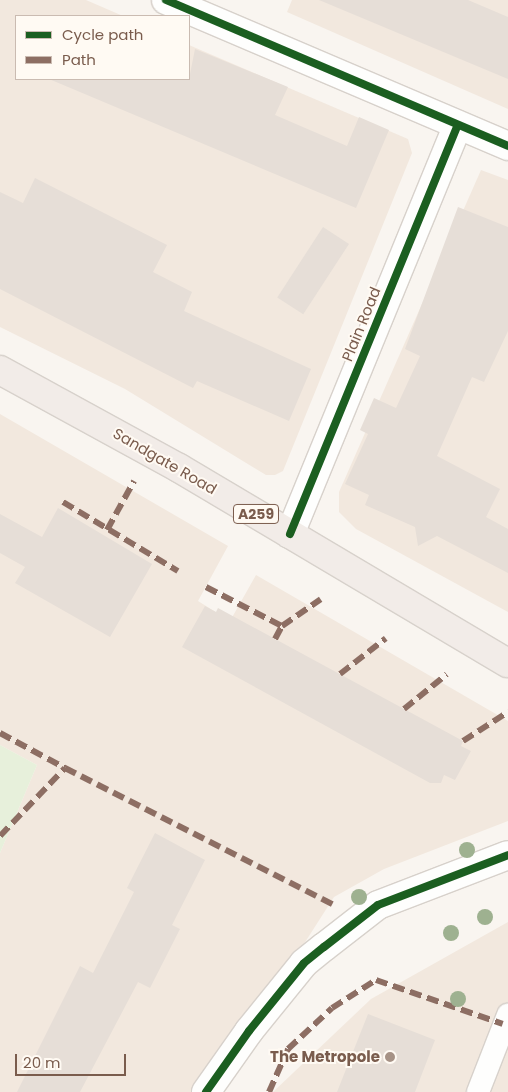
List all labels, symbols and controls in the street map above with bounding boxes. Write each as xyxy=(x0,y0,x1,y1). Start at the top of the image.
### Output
legend xyxy=(15,15,190,80)
text: Cycle path xyxy=(62,24,143,45)
text: Path xyxy=(62,49,96,70)
street label: Plain Road xyxy=(338,284,384,364)
street label: Sandgate Road xyxy=(110,424,220,498)
road number: A259 xyxy=(232,502,280,526)
scale bar xyxy=(18,1044,129,1076)
place label: The Metropole xyxy=(270,1048,380,1066)
marker: The Metropole xyxy=(384,1051,396,1063)
text: 20 m xyxy=(23,1052,61,1073)

